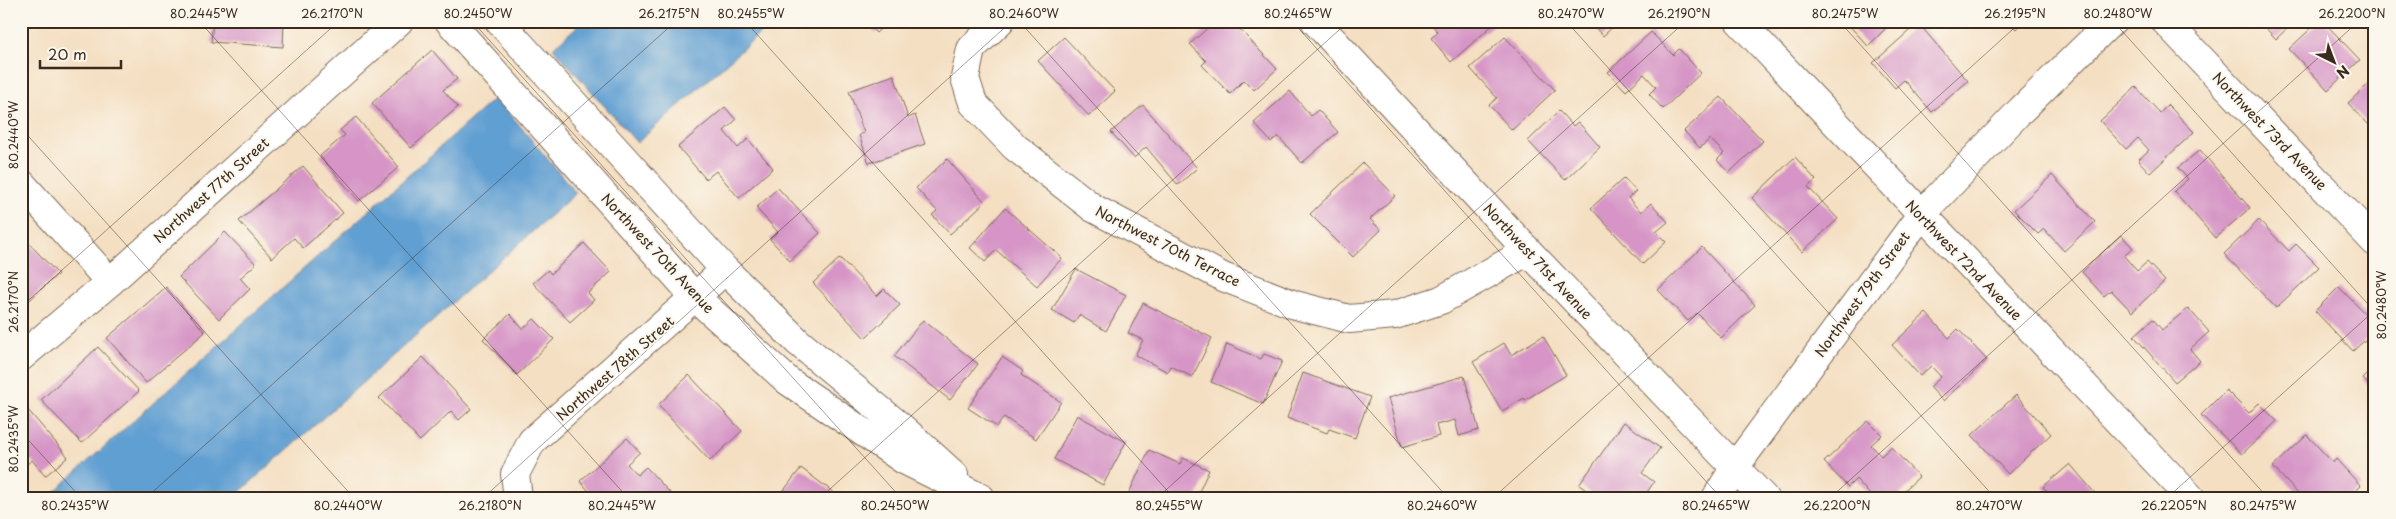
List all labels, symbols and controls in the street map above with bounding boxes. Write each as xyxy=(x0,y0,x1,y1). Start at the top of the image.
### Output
text: 80.2445°W xyxy=(170,4,239,22)
text: 26.2170°N xyxy=(301,4,363,22)
text: 80.2450°W xyxy=(444,4,513,22)
text: 26.2175°N xyxy=(638,4,700,22)
text: 80.2455°W xyxy=(717,4,785,22)
text: 80.2460°W xyxy=(989,4,1060,22)
text: 80.2465°W xyxy=(1264,4,1333,22)
text: 80.2470°W xyxy=(1538,4,1605,22)
text: 26.2190°N xyxy=(1647,4,1711,22)
text: 80.2475°W xyxy=(1812,4,1879,22)
text: 26.2195°N xyxy=(1984,4,2046,22)
text: 80.2480°W xyxy=(2084,4,2153,22)
text: 26.2200°N xyxy=(2318,4,2386,22)
scale bar xyxy=(40,38,121,70)
north arrow xyxy=(2308,38,2358,88)
text: 20 m xyxy=(48,42,87,65)
text: N xyxy=(2332,61,2354,84)
street label: Northwest 73rd Avenue xyxy=(2208,67,2332,195)
text: 80.2440°W xyxy=(4,100,22,169)
street label: Northwest 77th Street xyxy=(148,132,274,248)
street label: Northwest 70th Avenue xyxy=(597,188,720,318)
street label: Northwest 72nd Avenue xyxy=(1901,195,2027,325)
street label: Northwest 71st Avenue xyxy=(1479,198,1598,324)
street label: Northwest 70th Terrace xyxy=(1092,200,1244,292)
street label: Northwest 79th Street xyxy=(1809,227,1915,361)
text: 80.2480°W xyxy=(2372,270,2390,339)
text: 26.2170°N xyxy=(4,271,22,333)
street label: Northwest 78th Street xyxy=(551,311,679,425)
text: 80.2435°W xyxy=(4,405,22,473)
text: 80.2435°W xyxy=(41,496,109,514)
text: 80.2440°W xyxy=(314,496,383,514)
text: 26.2180°N xyxy=(458,496,522,514)
text: 80.2445°W xyxy=(588,496,657,514)
text: 80.2450°W xyxy=(861,496,930,514)
text: 80.2455°W xyxy=(1135,496,1203,514)
text: 80.2460°W xyxy=(1407,496,1478,514)
text: 80.2465°W xyxy=(1682,496,1751,514)
text: 26.2200°N xyxy=(1803,496,1871,514)
text: 80.2470°W xyxy=(1956,496,2023,514)
text: 26.2205°N xyxy=(2141,496,2207,514)
text: 80.2475°W xyxy=(2230,496,2297,514)

